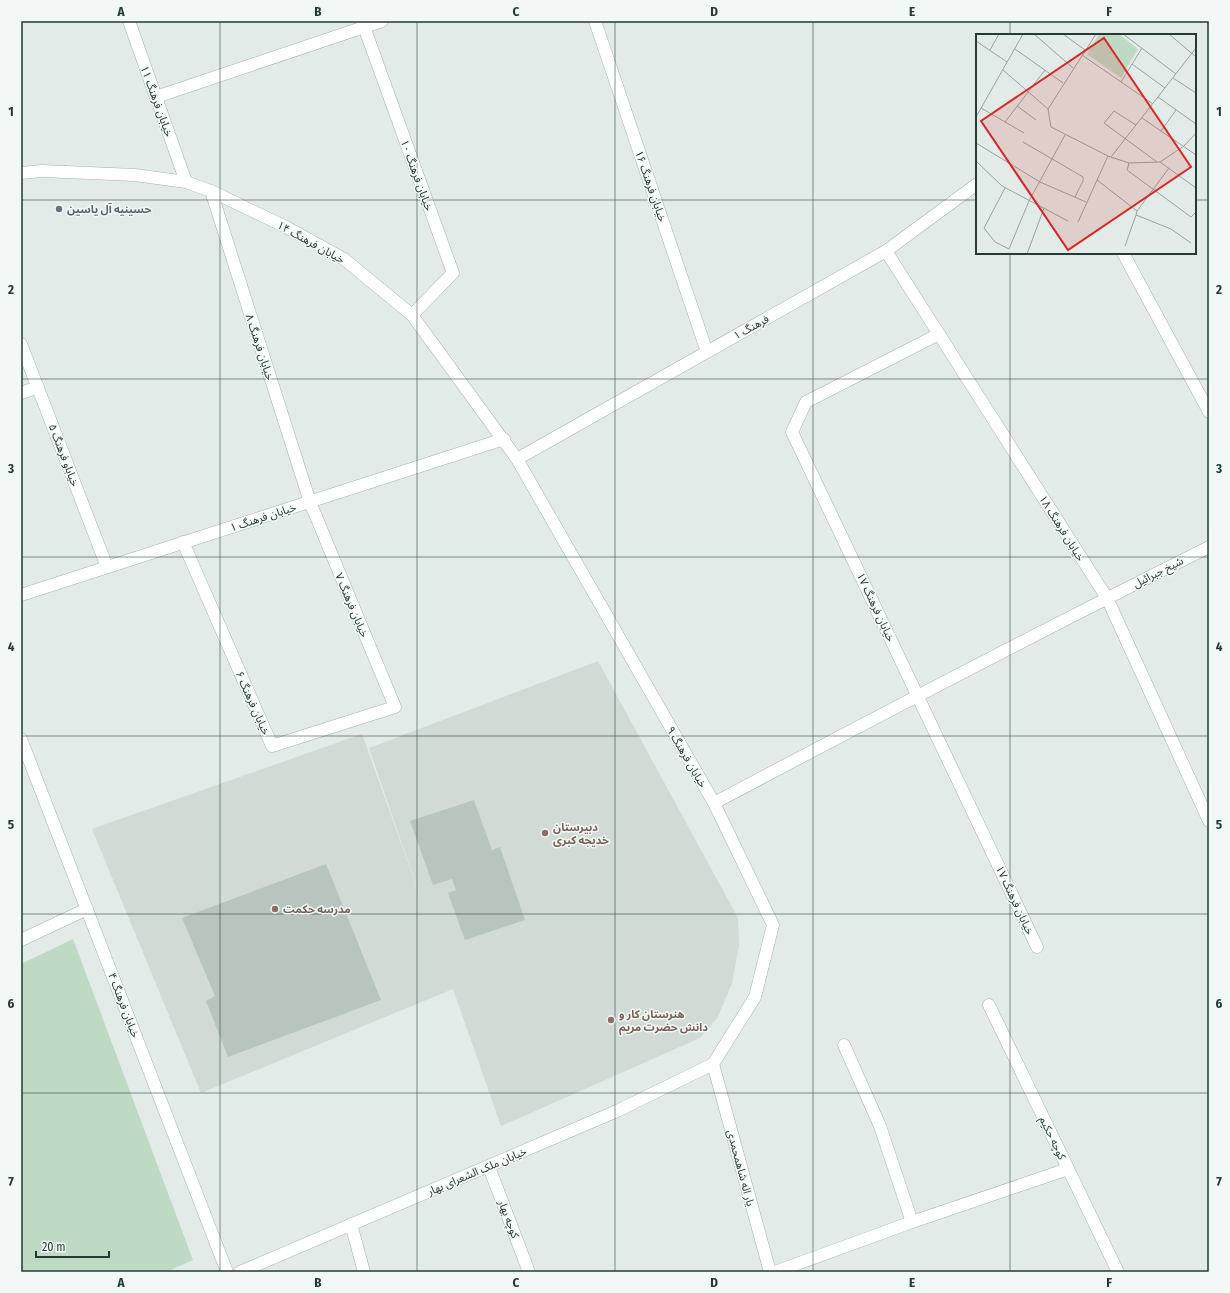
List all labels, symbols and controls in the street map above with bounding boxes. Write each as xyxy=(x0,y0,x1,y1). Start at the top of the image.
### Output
text: A xyxy=(116,4,125,19)
text: B xyxy=(314,4,322,19)
text: C xyxy=(513,4,520,19)
text: D xyxy=(710,4,718,19)
text: E xyxy=(909,4,915,19)
text: F xyxy=(1106,4,1112,19)
inset map xyxy=(976,34,1196,254)
street label: خیابان فرهنگ ۱۱ xyxy=(138,64,176,139)
text: 1 xyxy=(8,104,14,119)
text: 1 xyxy=(1216,104,1222,119)
street label: خیابان فرهنگ ۱۰ xyxy=(398,138,436,213)
street label: خیابان فرهنگ ۱۶ xyxy=(632,149,669,224)
place label: حسینیه آل یاسین xyxy=(67,203,152,216)
marker: حسینیه آل یاسین xyxy=(54,204,64,214)
street label: خیابان فرهنگ ۱۴ xyxy=(275,219,347,267)
text: 2 xyxy=(7,282,14,297)
text: 2 xyxy=(1215,282,1222,297)
street label: فرهنگ ۱ xyxy=(731,312,771,342)
street label: خیابان فرهنگ ۸ xyxy=(243,313,276,382)
street label: خیاباو فرهنگ ۵ xyxy=(46,422,82,489)
text: 3 xyxy=(7,461,14,476)
text: 3 xyxy=(1215,461,1222,476)
street label: خیابان فرهنگ ۱۸ xyxy=(1036,493,1087,564)
street label: خیابان فرهنگ ۱ xyxy=(229,501,298,534)
street label: شیخ جبرائیل xyxy=(1131,554,1186,591)
street label: خیابان فرهنگ ۷ xyxy=(332,571,371,640)
street label: خیابان فرهنگ ۱۷ xyxy=(854,571,897,644)
text: 4 xyxy=(8,639,15,654)
text: 4 xyxy=(1216,639,1223,654)
street label: خیابان فرهنگ ۶ xyxy=(233,669,273,738)
street label: خیابان فرهنگ ۹ xyxy=(664,724,710,791)
text: 5 xyxy=(8,817,14,832)
text: 5 xyxy=(1216,817,1222,832)
place label: دبیرستان خدیجه کبری xyxy=(553,821,609,847)
marker: دبیرستان خدیجه کبری xyxy=(540,828,550,838)
street label: خیابان فرهنگ ۱۷ xyxy=(993,864,1036,937)
place label: مدرسه حکمت xyxy=(283,903,351,916)
marker: مدرسه حکمت xyxy=(270,904,280,914)
street label: خیابان فرهنگ ۴ xyxy=(105,971,142,1040)
text: 6 xyxy=(8,996,15,1011)
text: 6 xyxy=(1216,996,1223,1011)
place label: هنرستان کار و دانش حضرت مریم xyxy=(619,1008,708,1036)
marker: هنرستان کار و دانش حضرت مریم xyxy=(606,1015,616,1025)
street label: کوچه حکیم xyxy=(1035,1114,1069,1163)
street label: یار اله شاهمحمدی xyxy=(724,1128,757,1208)
street label: خیابان ملک الشعرای بهار xyxy=(425,1144,529,1199)
text: 7 xyxy=(8,1174,14,1189)
text: 7 xyxy=(1216,1174,1222,1189)
street label: کوچه بهار xyxy=(494,1197,522,1241)
scale bar xyxy=(36,1233,109,1259)
text: 20 m xyxy=(42,1240,66,1254)
text: A xyxy=(116,1275,125,1290)
text: B xyxy=(314,1275,322,1290)
text: C xyxy=(513,1275,520,1290)
text: D xyxy=(710,1275,718,1290)
text: E xyxy=(909,1275,915,1290)
text: F xyxy=(1106,1275,1112,1290)

